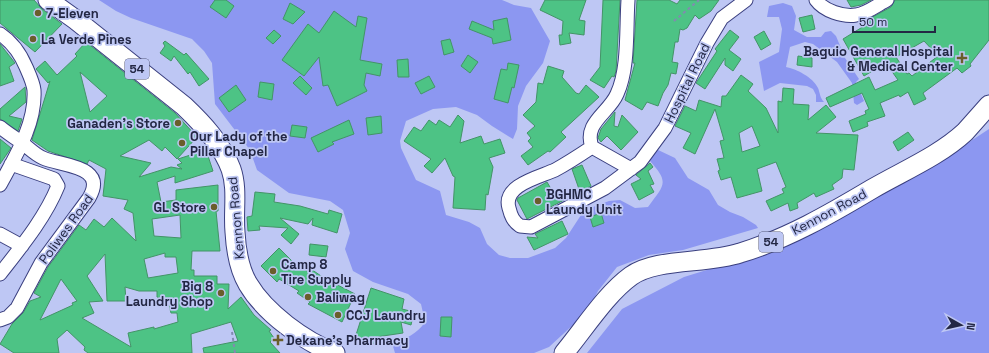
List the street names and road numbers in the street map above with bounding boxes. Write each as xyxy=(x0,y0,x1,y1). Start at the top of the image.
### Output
street label: Hospital Road xyxy=(660,40,714,126)
road number: 54 xyxy=(125,59,149,79)
street label: Kennon Road xyxy=(224,176,248,260)
street label: Kennon Road xyxy=(789,185,869,239)
street label: Poliwes Road xyxy=(35,191,97,267)
road number: 54 xyxy=(759,232,783,252)

